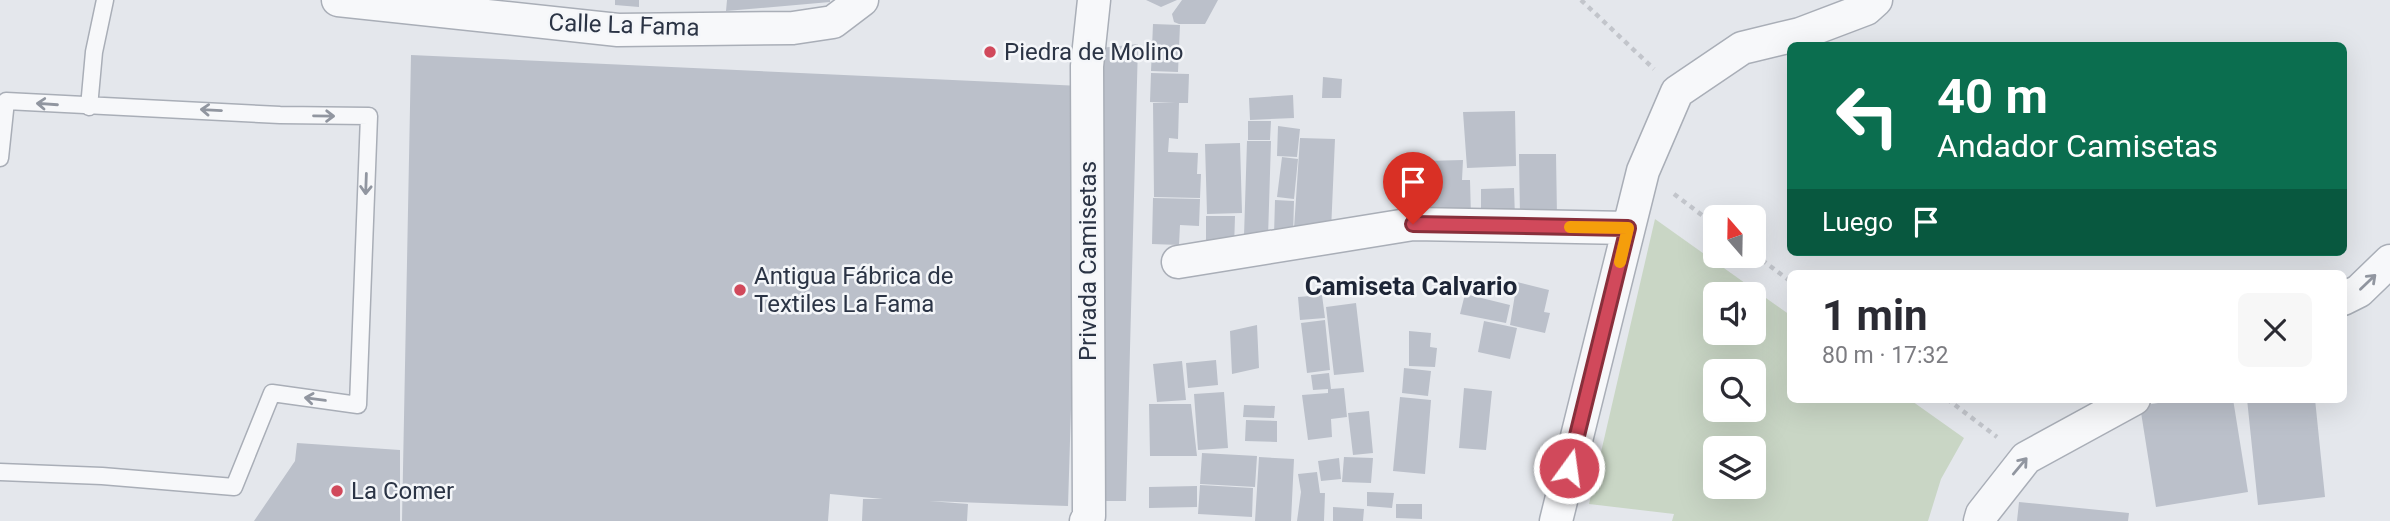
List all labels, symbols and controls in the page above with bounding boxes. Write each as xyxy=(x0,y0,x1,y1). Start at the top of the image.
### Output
street label: Calle La Fama xyxy=(548,8,700,42)
place label: Piedra de Molino xyxy=(1004,38,1183,66)
marker: Piedra de Molino xyxy=(982,44,998,60)
text: 40 m xyxy=(1937,68,2048,125)
icon: left xyxy=(1822,70,1913,161)
one-way arrow xyxy=(37,97,59,110)
one-way arrow xyxy=(200,104,223,117)
one-way arrow xyxy=(312,109,335,122)
text: Andador Camisetas xyxy=(1937,127,2218,165)
pin xyxy=(1383,152,1443,224)
street label: Privada Camisetas xyxy=(1074,161,1102,361)
icon: arrive xyxy=(1394,163,1432,201)
one-way arrow xyxy=(360,172,373,195)
icon: arrive xyxy=(1907,203,1945,241)
north arrow xyxy=(1703,205,1766,268)
map controls xyxy=(1703,205,1766,499)
text: Luego xyxy=(1822,207,1893,237)
place label: Antigua Fábrica de Textiles La Fama xyxy=(754,262,954,318)
district label: Camiseta Calvario xyxy=(1305,271,1517,301)
one-way arrow xyxy=(2360,274,2377,291)
marker: Antigua Fábrica de Textiles La Fama xyxy=(732,282,748,298)
button: sound xyxy=(1703,282,1766,345)
text: 1 min xyxy=(1822,291,1928,340)
button: close xyxy=(2238,293,2312,367)
text: 80 m · 17:32 xyxy=(1822,342,1948,369)
button: search xyxy=(1703,359,1766,422)
one-way arrow xyxy=(304,392,327,405)
position arrow xyxy=(1532,431,1606,505)
button: layers xyxy=(1703,436,1766,499)
one-way arrow xyxy=(2012,458,2028,476)
place label: La Comer xyxy=(351,477,454,505)
marker: La Comer xyxy=(329,483,345,499)

